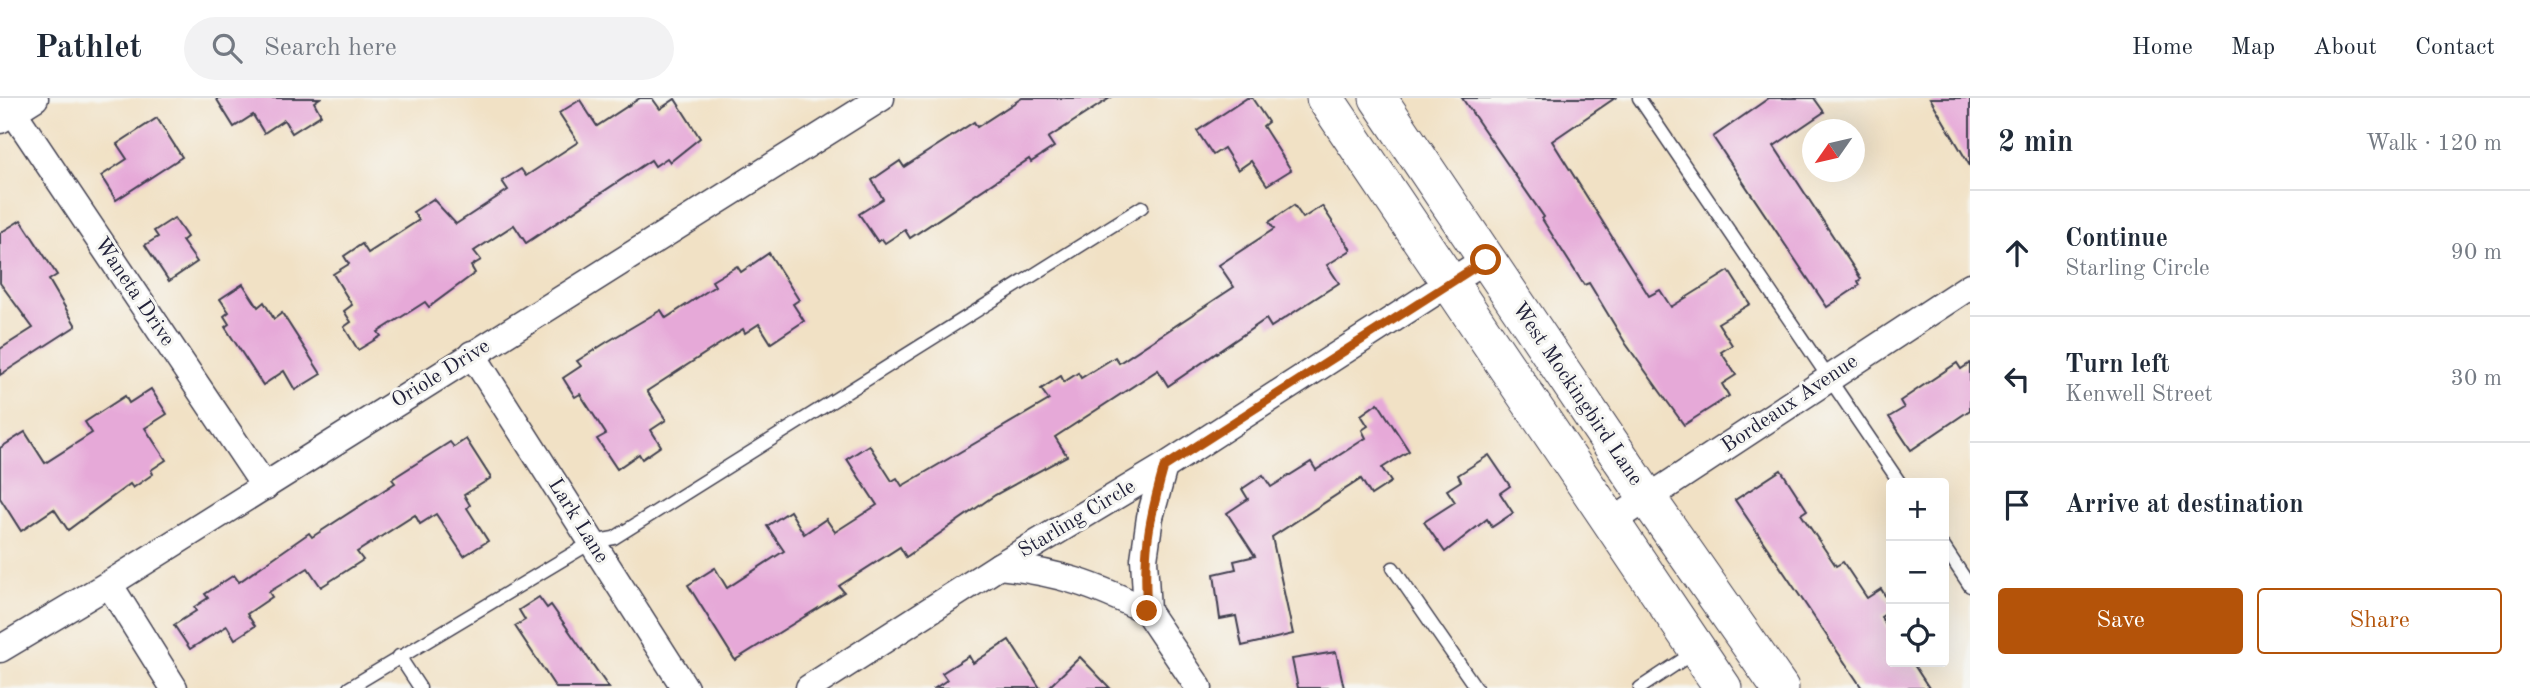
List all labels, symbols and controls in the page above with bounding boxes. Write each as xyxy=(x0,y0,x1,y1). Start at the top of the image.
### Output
search box xyxy=(184,17,674,80)
icon: search xyxy=(208,29,246,67)
text: Pathlet xyxy=(35,32,142,65)
text: Search here xyxy=(264,35,397,61)
text: Home xyxy=(2132,36,2193,60)
text: Map xyxy=(2231,36,2275,60)
text: About xyxy=(2313,36,2377,60)
text: Contact xyxy=(2415,36,2495,60)
north arrow xyxy=(1802,119,1865,182)
text: 2 min xyxy=(1998,128,2073,158)
text: Walk · 120 m xyxy=(2366,132,2502,155)
text: Continue xyxy=(2065,226,2168,252)
street label: Waneta Drive xyxy=(90,234,178,350)
icon: ahead xyxy=(1998,234,2036,272)
text: 90 m xyxy=(2451,241,2502,264)
route start xyxy=(1470,244,1501,275)
text: Starling Circle xyxy=(2065,257,2210,280)
street label: West Mockingbird Lane xyxy=(1508,299,1646,489)
street label: Oriole Drive xyxy=(388,336,494,412)
street label: Bordeaux Avenue xyxy=(1718,351,1862,457)
text: Turn left xyxy=(2065,352,2170,378)
icon: left xyxy=(1998,360,2036,398)
text: 30 m xyxy=(2451,367,2502,390)
text: Kenwell Street xyxy=(2065,383,2213,406)
street label: Lark Lane xyxy=(544,475,612,567)
street label: Starling Circle xyxy=(1015,476,1139,562)
map controls xyxy=(1886,478,1949,667)
button: + xyxy=(1886,478,1949,541)
icon: arrive xyxy=(1998,486,2036,524)
text: Arrive at destination xyxy=(2065,492,2304,518)
button: − xyxy=(1886,541,1949,604)
button: Save xyxy=(1998,588,2243,654)
button: Share xyxy=(2257,588,2502,654)
route end xyxy=(1131,595,1162,626)
button: locate xyxy=(1886,604,1949,667)

